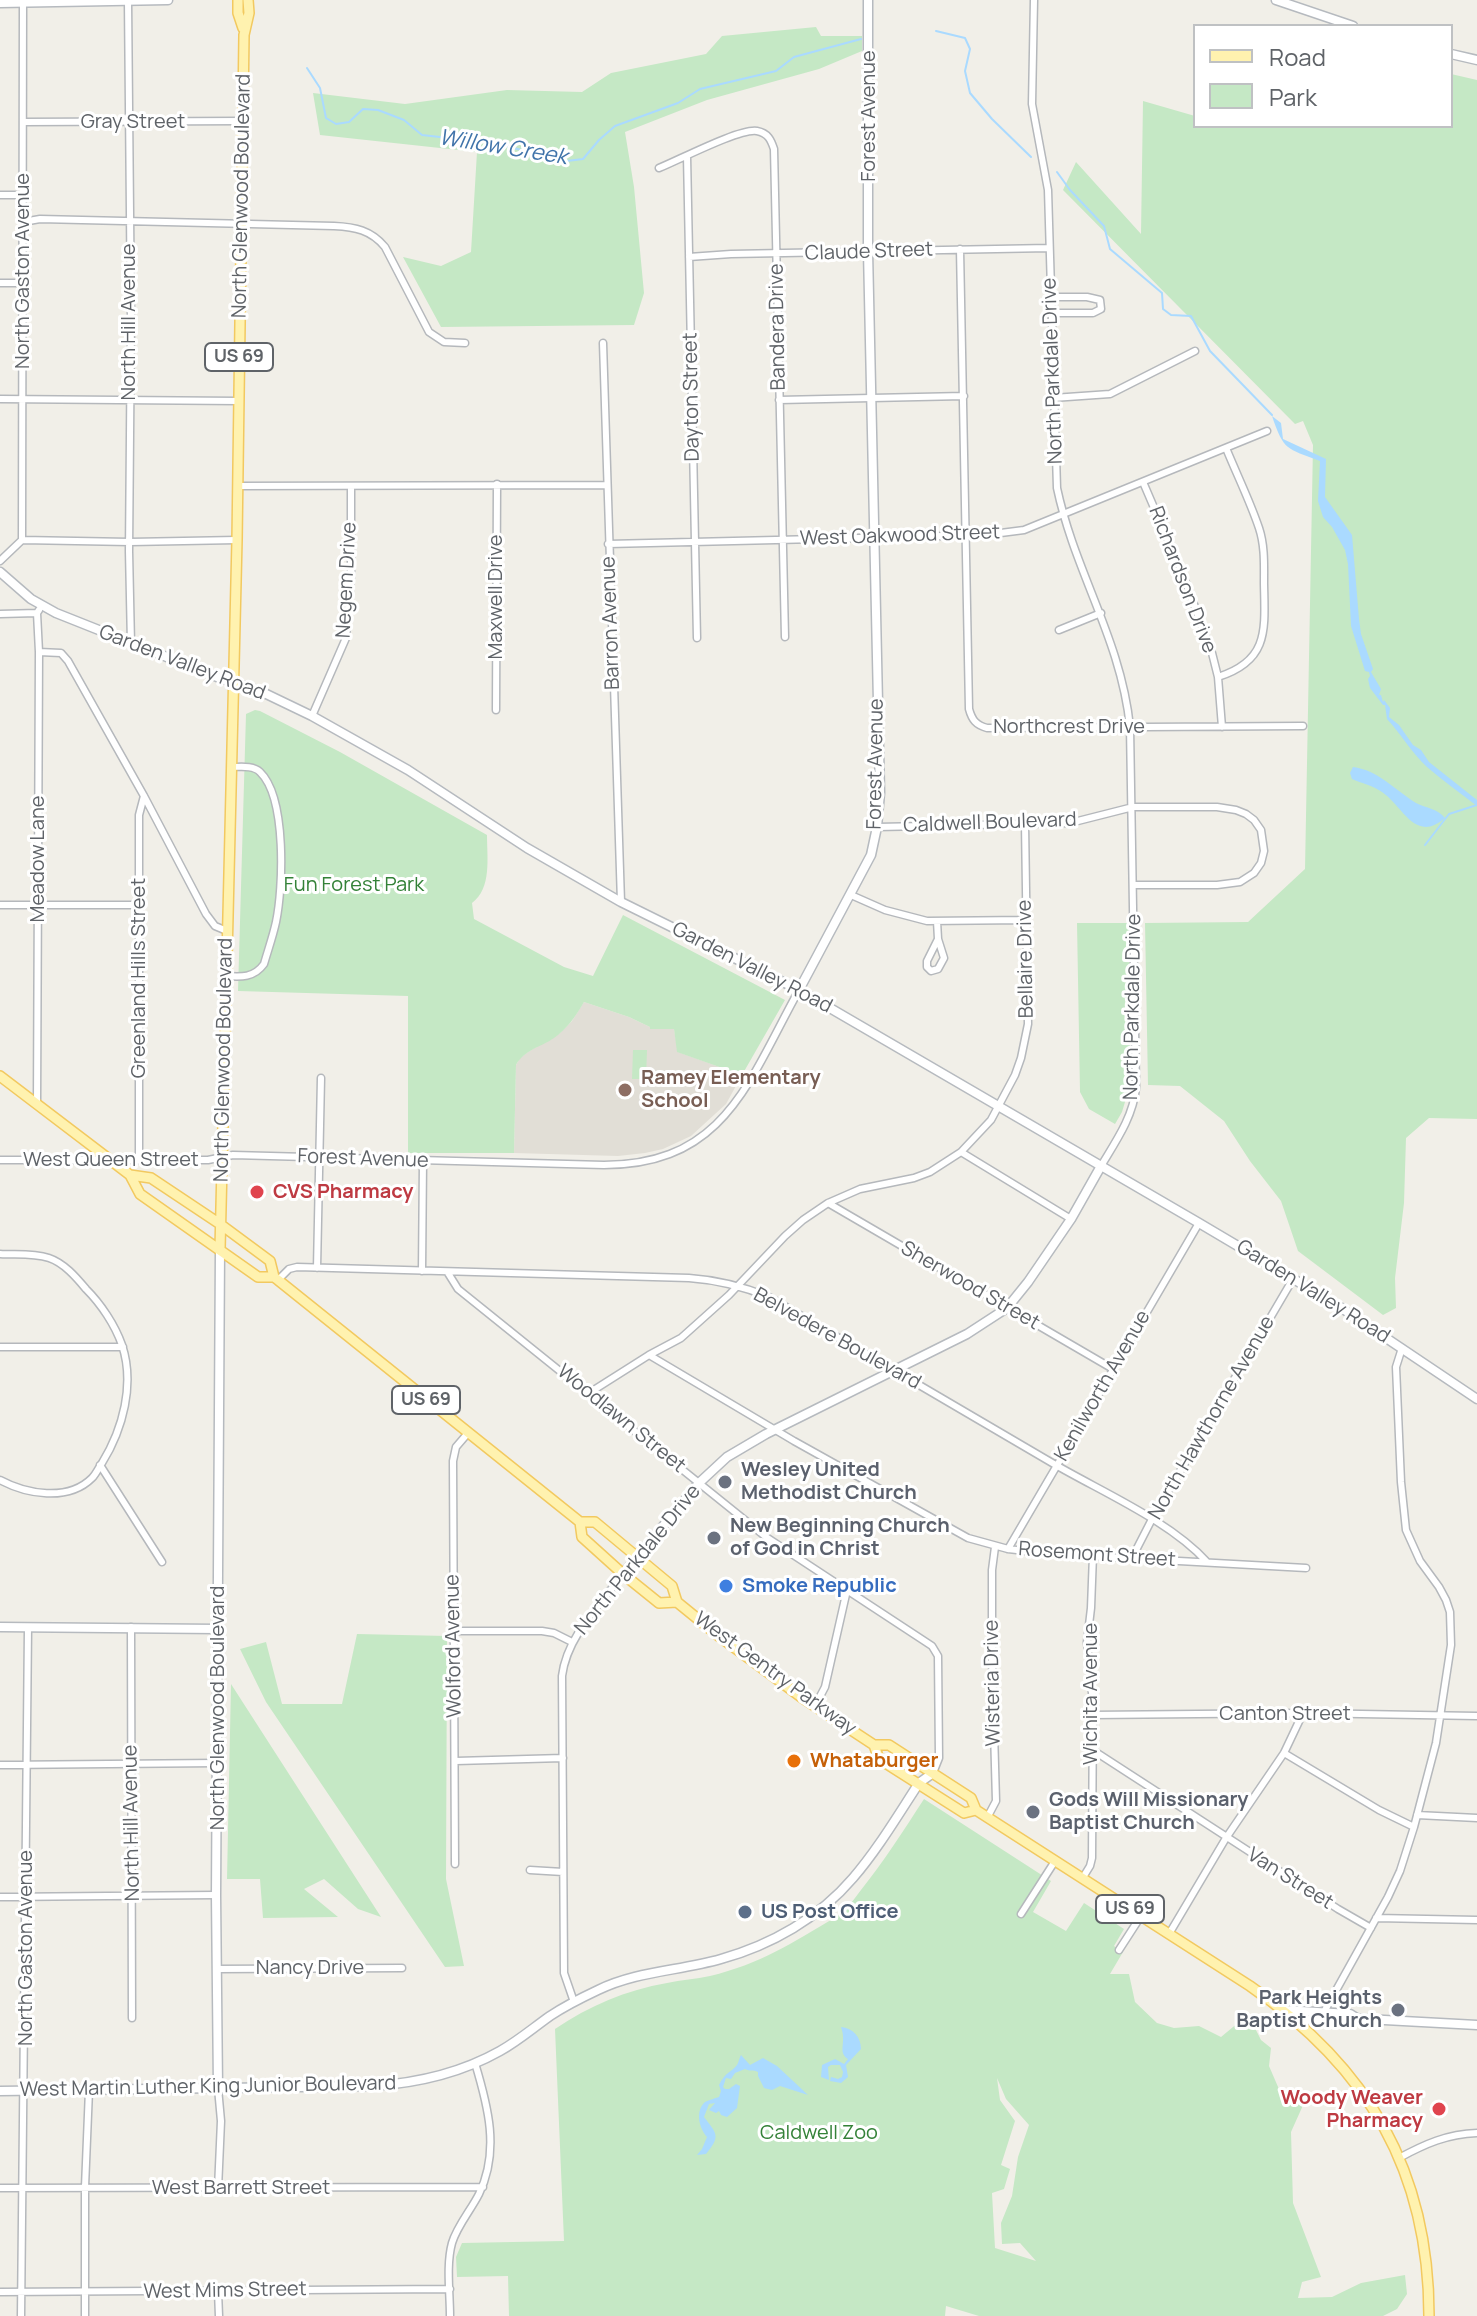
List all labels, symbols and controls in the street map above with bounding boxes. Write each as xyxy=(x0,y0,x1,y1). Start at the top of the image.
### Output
legend xyxy=(1193,24,1453,128)
text: Road xyxy=(1269,40,1326,73)
street label: Forest Avenue xyxy=(857,50,881,182)
street label: North Glenwood Boulevard xyxy=(228,74,256,318)
text: Park xyxy=(1269,80,1317,113)
street label: Gray Street xyxy=(81,110,185,134)
water label: Willow Creek xyxy=(437,125,569,171)
street label: North Gaston Avenue xyxy=(11,173,35,369)
street label: Claude Street xyxy=(804,238,934,266)
street label: North Hill Avenue xyxy=(117,244,141,400)
street label: Bandera Drive xyxy=(765,263,791,391)
street label: North Parkdale Drive xyxy=(1038,277,1068,465)
street label: Dayton Street xyxy=(679,332,705,462)
road number: US 69 xyxy=(205,343,273,371)
street label: Richardson Drive xyxy=(1143,503,1221,657)
street label: Negem Drive xyxy=(332,521,362,639)
street label: West Oakwood Street xyxy=(799,521,1001,551)
street label: Maxwell Drive xyxy=(484,535,508,659)
street label: Barron Avenue xyxy=(597,556,625,690)
street label: Garden Valley Road xyxy=(95,620,269,706)
street label: Forest Avenue xyxy=(863,698,889,830)
street label: Northcrest Drive xyxy=(993,715,1145,739)
street label: Meadow Lane xyxy=(26,796,50,922)
street label: Caldwell Boulevard xyxy=(903,808,1077,838)
park label: Fun Forest Park xyxy=(284,873,424,897)
street label: Greenland Hills Street xyxy=(127,878,151,1078)
street label: Bellaire Drive xyxy=(1013,900,1039,1018)
street label: North Parkdale Drive xyxy=(1119,914,1147,1100)
street label: Garden Valley Road xyxy=(668,917,836,1019)
street label: North Glenwood Boulevard xyxy=(210,938,238,1182)
place label: Ramey Elementary School xyxy=(641,1066,821,1113)
marker: Ramey Elementary School xyxy=(616,1081,634,1099)
street label: Forest Avenue xyxy=(297,1145,429,1173)
street label: West Queen Street xyxy=(23,1148,199,1172)
place label: CVS Pharmacy xyxy=(273,1180,414,1204)
marker: CVS Pharmacy xyxy=(248,1183,266,1201)
street label: Garden Valley Road xyxy=(1232,1235,1394,1349)
street label: Sherwood Street xyxy=(896,1237,1044,1335)
street label: Belvedere Boulevard xyxy=(749,1283,925,1395)
street label: Kenilworth Avenue xyxy=(1050,1306,1156,1466)
street label: North Hawthorne Avenue xyxy=(1144,1312,1280,1524)
street label: Woodlawn Street xyxy=(552,1360,690,1478)
road number: US 69 xyxy=(392,1386,460,1414)
place label: Wesley United Methodist Church xyxy=(741,1458,917,1505)
marker: Wesley United Methodist Church xyxy=(716,1473,734,1491)
street label: North Parkdale Drive xyxy=(570,1480,706,1640)
place label: New Beginning Church of God in Christ xyxy=(730,1514,950,1561)
marker: New Beginning Church of God in Christ xyxy=(705,1529,723,1547)
street label: Rosemont Street xyxy=(1018,1538,1176,1572)
street label: Wolford Avenue xyxy=(441,1574,467,1718)
place label: Smoke Republic xyxy=(742,1574,897,1598)
marker: Smoke Republic xyxy=(717,1577,735,1595)
street label: North Glenwood Boulevard xyxy=(206,1586,230,1830)
street label: West Gentry Parkway xyxy=(689,1607,861,1741)
street label: Wisteria Drive xyxy=(980,1620,1006,1746)
street label: Wichita Avenue xyxy=(1079,1623,1103,1765)
street label: Canton Street xyxy=(1219,1702,1351,1726)
street label: North Hill Avenue xyxy=(119,1744,145,1902)
place label: Whataburger xyxy=(810,1749,938,1773)
marker: Whataburger xyxy=(785,1752,803,1770)
place label: Gods Will Missionary Baptist Church xyxy=(1049,1788,1248,1835)
marker: Gods Will Missionary Baptist Church xyxy=(1024,1803,1042,1821)
street label: Van Street xyxy=(1243,1843,1337,1915)
street label: North Gaston Avenue xyxy=(14,1850,38,2046)
road number: US 69 xyxy=(1096,1895,1164,1923)
place label: US Post Office xyxy=(761,1900,899,1924)
marker: US Post Office xyxy=(736,1903,754,1921)
street label: Nancy Drive xyxy=(256,1956,364,1980)
place label: Park Heights Baptist Church xyxy=(1236,1986,1382,2033)
marker: Park Heights Baptist Church xyxy=(1389,2001,1407,2019)
street label: West Martin Luther King Junior Boulevard xyxy=(19,2072,397,2102)
place label: Woody Weaver Pharmacy xyxy=(1280,2086,1423,2133)
marker: Woody Weaver Pharmacy xyxy=(1430,2100,1448,2118)
park label: Caldwell Zoo xyxy=(760,2121,878,2145)
street label: West Barrett Street xyxy=(152,2176,330,2200)
street label: West Mims Street xyxy=(143,2278,307,2304)

